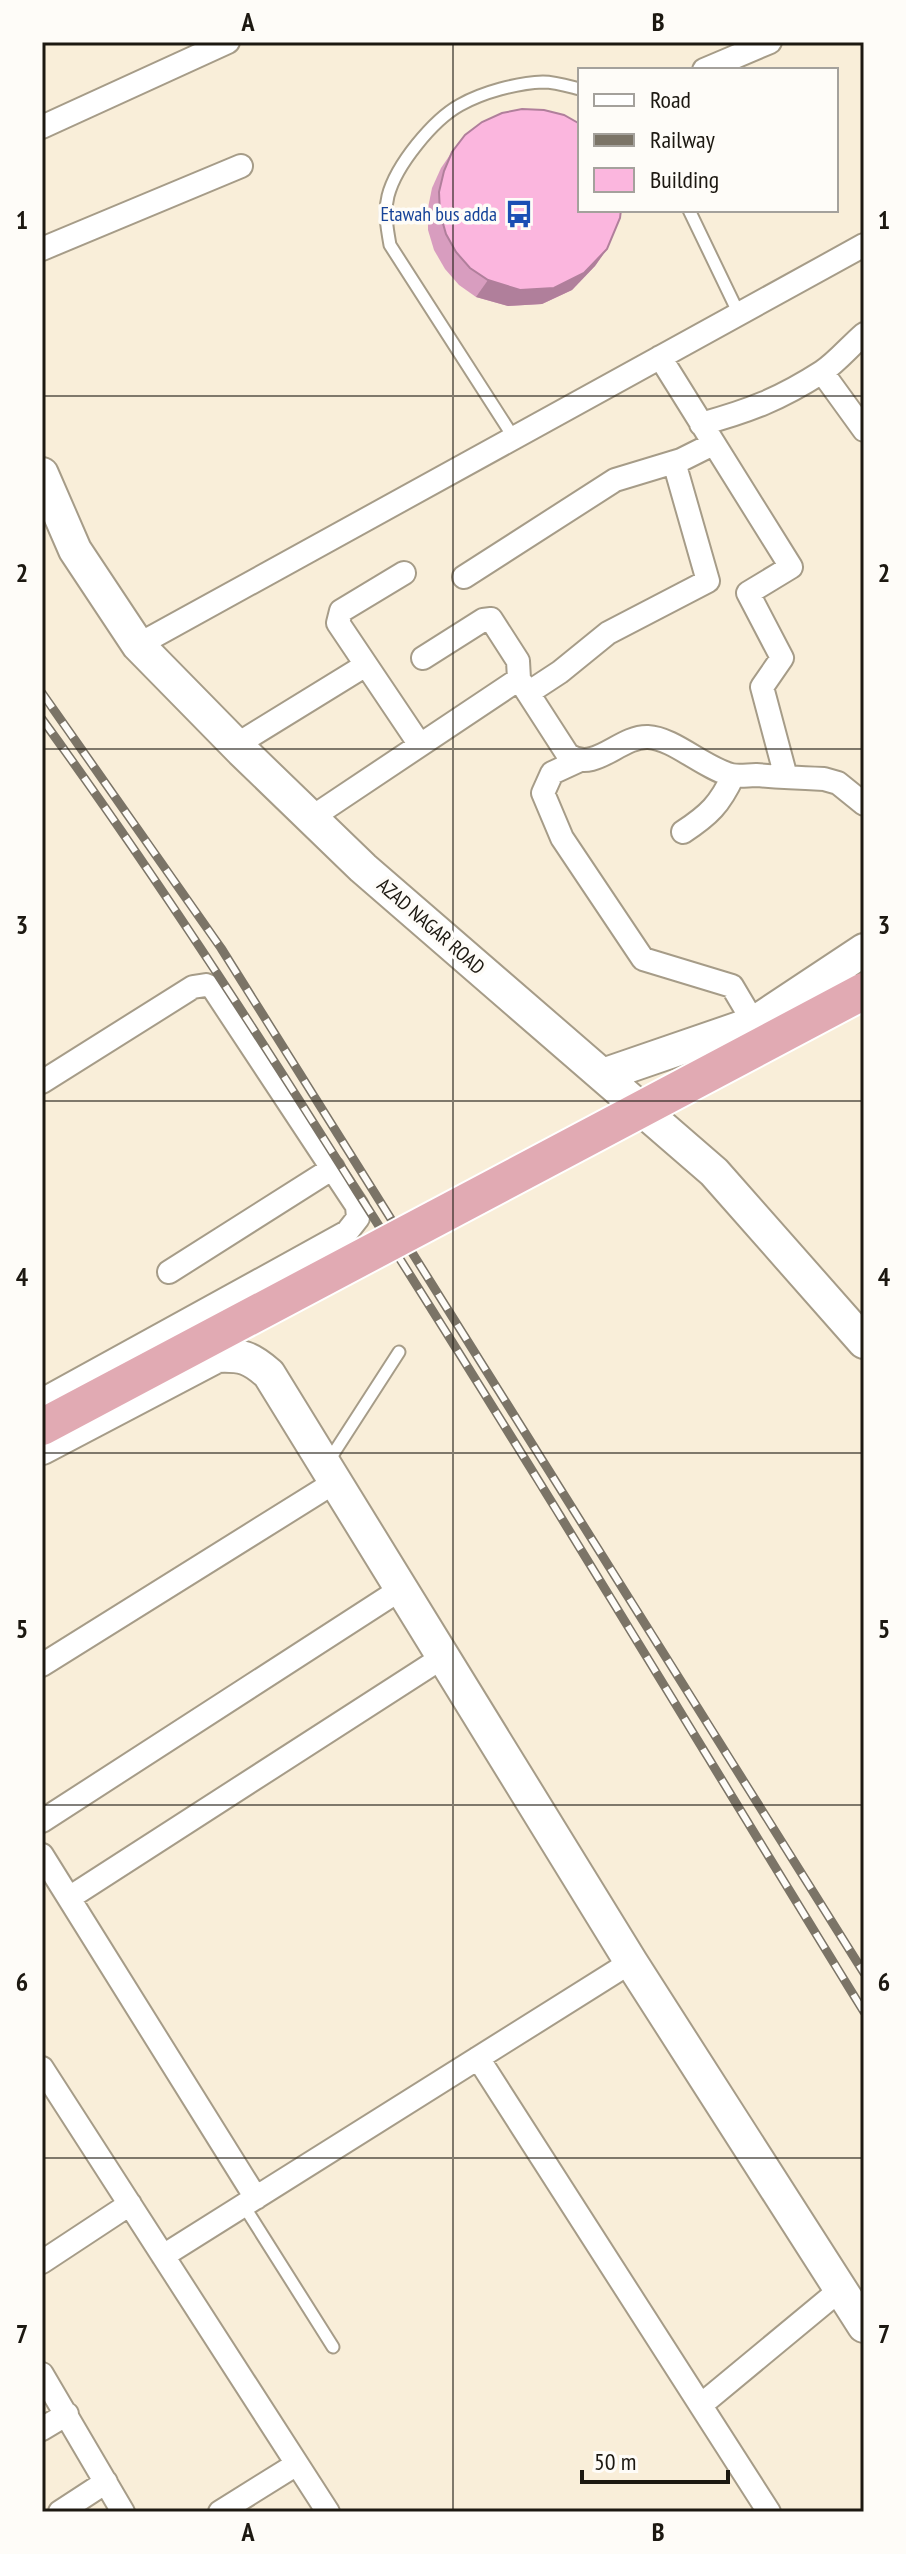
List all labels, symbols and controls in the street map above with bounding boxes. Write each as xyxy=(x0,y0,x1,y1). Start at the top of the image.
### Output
text: A xyxy=(240,5,255,38)
text: B xyxy=(652,5,665,38)
legend xyxy=(578,68,838,212)
text: Road xyxy=(650,84,691,115)
text: Railway xyxy=(650,124,715,155)
text: Building xyxy=(650,164,719,195)
bus stop icon: Etawah bus adda xyxy=(504,199,534,229)
place label: Etawah bus adda xyxy=(380,201,497,227)
text: 1 xyxy=(16,203,28,236)
text: 1 xyxy=(878,203,890,236)
text: 2 xyxy=(16,556,28,589)
text: 2 xyxy=(878,556,890,589)
street label: AZAD NAGAR ROAD xyxy=(372,872,490,980)
text: 3 xyxy=(16,908,28,941)
text: 3 xyxy=(878,908,890,941)
text: 4 xyxy=(16,1260,29,1293)
text: 4 xyxy=(878,1260,891,1293)
text: 5 xyxy=(16,1612,28,1645)
text: 5 xyxy=(878,1612,890,1645)
text: 6 xyxy=(16,1965,28,1998)
text: 6 xyxy=(878,1965,890,1998)
text: 7 xyxy=(16,2317,28,2350)
text: 7 xyxy=(878,2317,890,2350)
scale bar xyxy=(582,2434,728,2484)
text: 50 m xyxy=(594,2446,636,2477)
text: A xyxy=(240,2515,255,2548)
text: B xyxy=(652,2515,665,2548)

